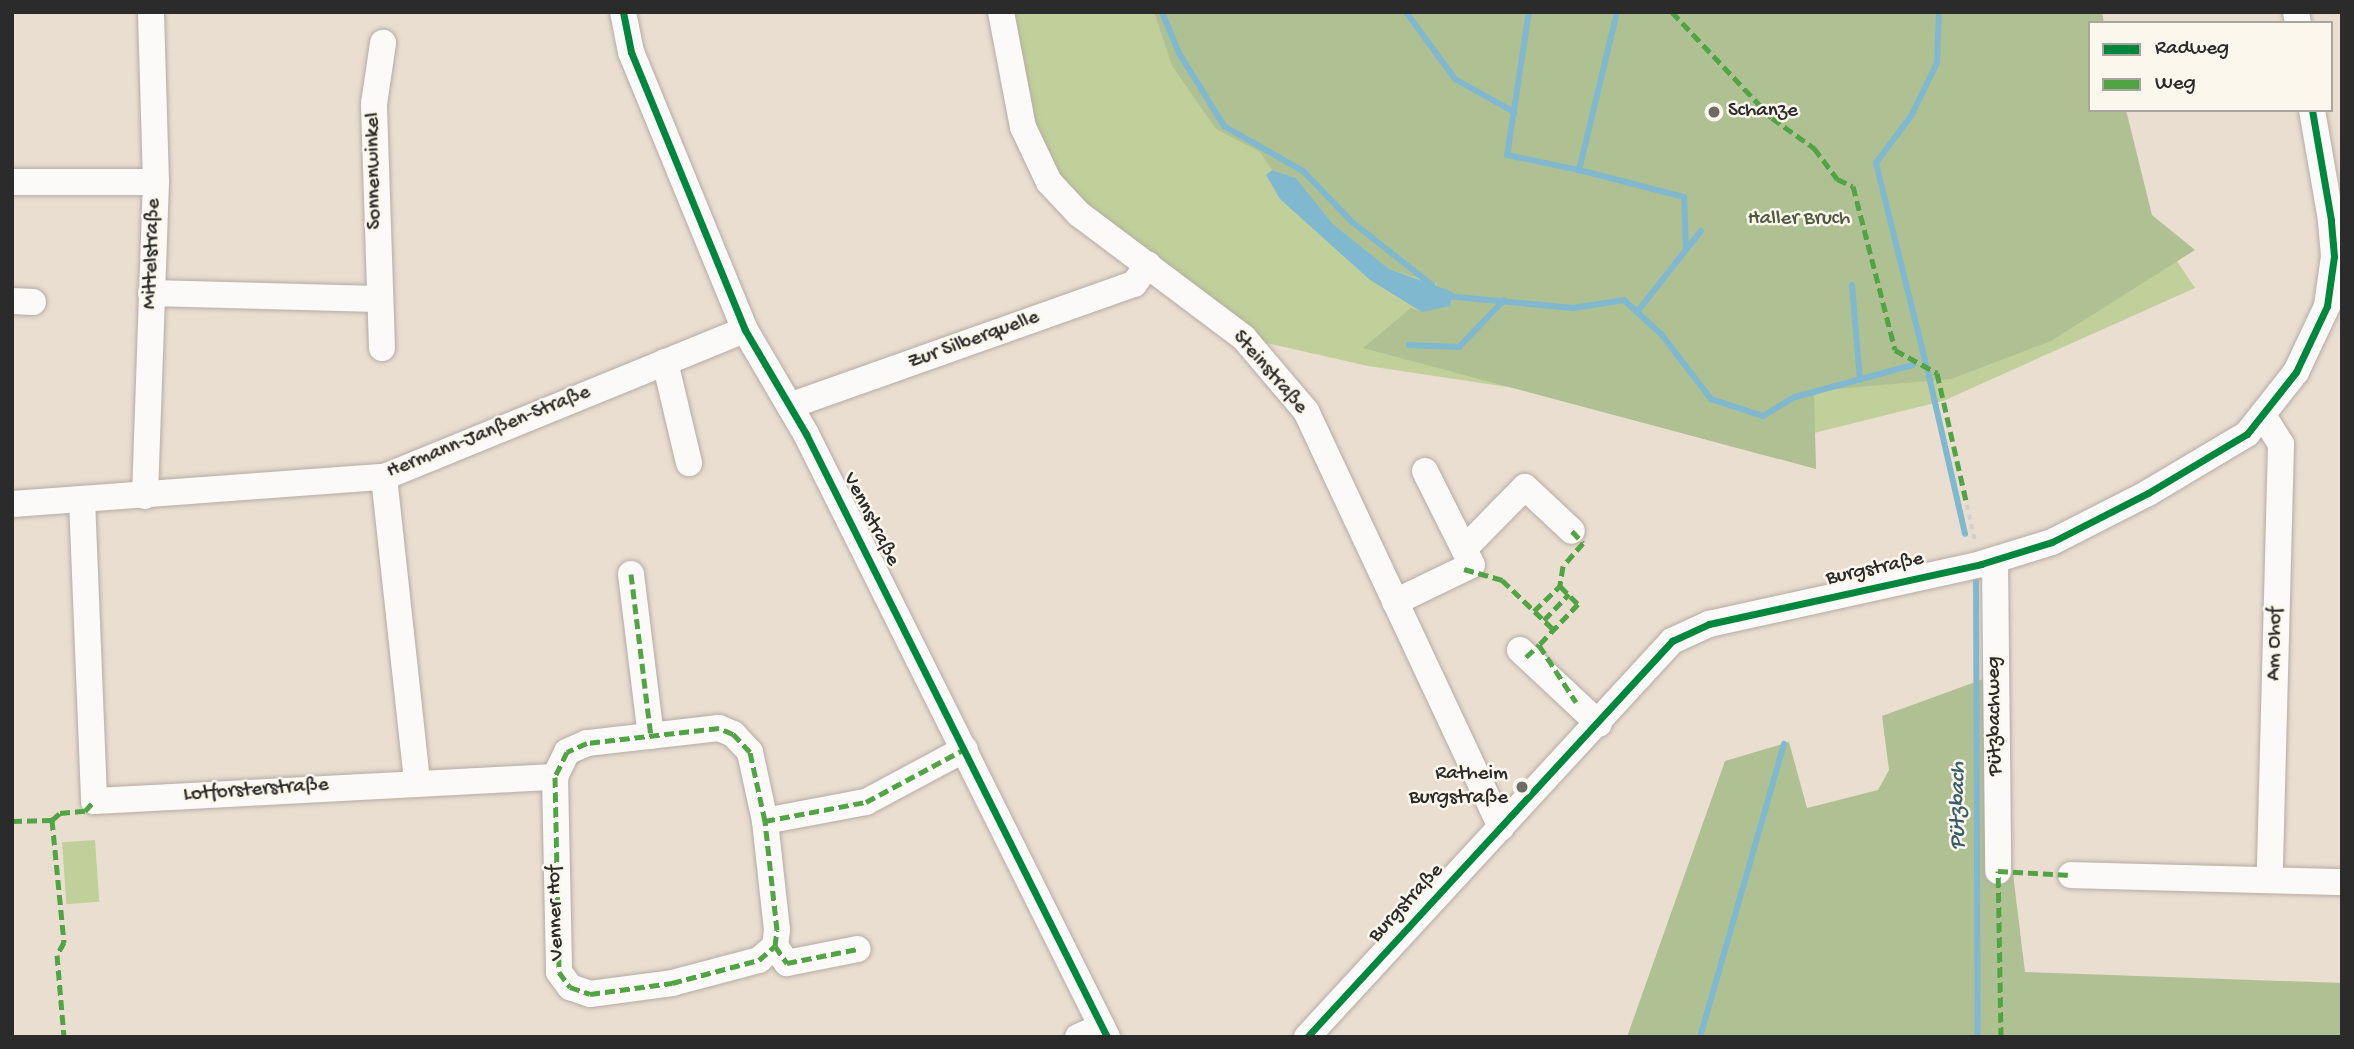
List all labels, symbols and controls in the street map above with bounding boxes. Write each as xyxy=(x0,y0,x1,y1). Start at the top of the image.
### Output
legend xyxy=(2088,21,2333,112)
text: Radweg xyxy=(2155,37,2229,62)
text: Weg xyxy=(2155,72,2196,97)
place label: Schanze xyxy=(1728,99,1798,125)
marker: Schanze xyxy=(1706,104,1722,120)
street label: Sonnenwinkel xyxy=(361,112,389,230)
street label: Mittelstraße xyxy=(138,198,168,310)
park label: Haller Bruch xyxy=(1748,207,1850,233)
street label: Zur Silberquelle xyxy=(905,306,1043,376)
street label: Steinstraße xyxy=(1226,326,1312,420)
street label: Hermann-Janßen-Straße xyxy=(384,381,594,485)
street label: Vennstraße xyxy=(836,469,904,571)
street label: Burgstraße xyxy=(1824,547,1926,593)
street label: Am Ohof xyxy=(2263,607,2289,681)
street label: Pützbachweg xyxy=(1982,656,2010,776)
place label: Ratheim Burgstraße xyxy=(1409,762,1508,812)
water label: Pützbach xyxy=(1945,762,1973,850)
street label: Lotforsterstraße xyxy=(183,773,329,809)
marker: Ratheim Burgstraße xyxy=(1514,779,1530,795)
street label: Burgstraße xyxy=(1364,859,1450,949)
street label: Venner Hof xyxy=(543,865,571,961)

